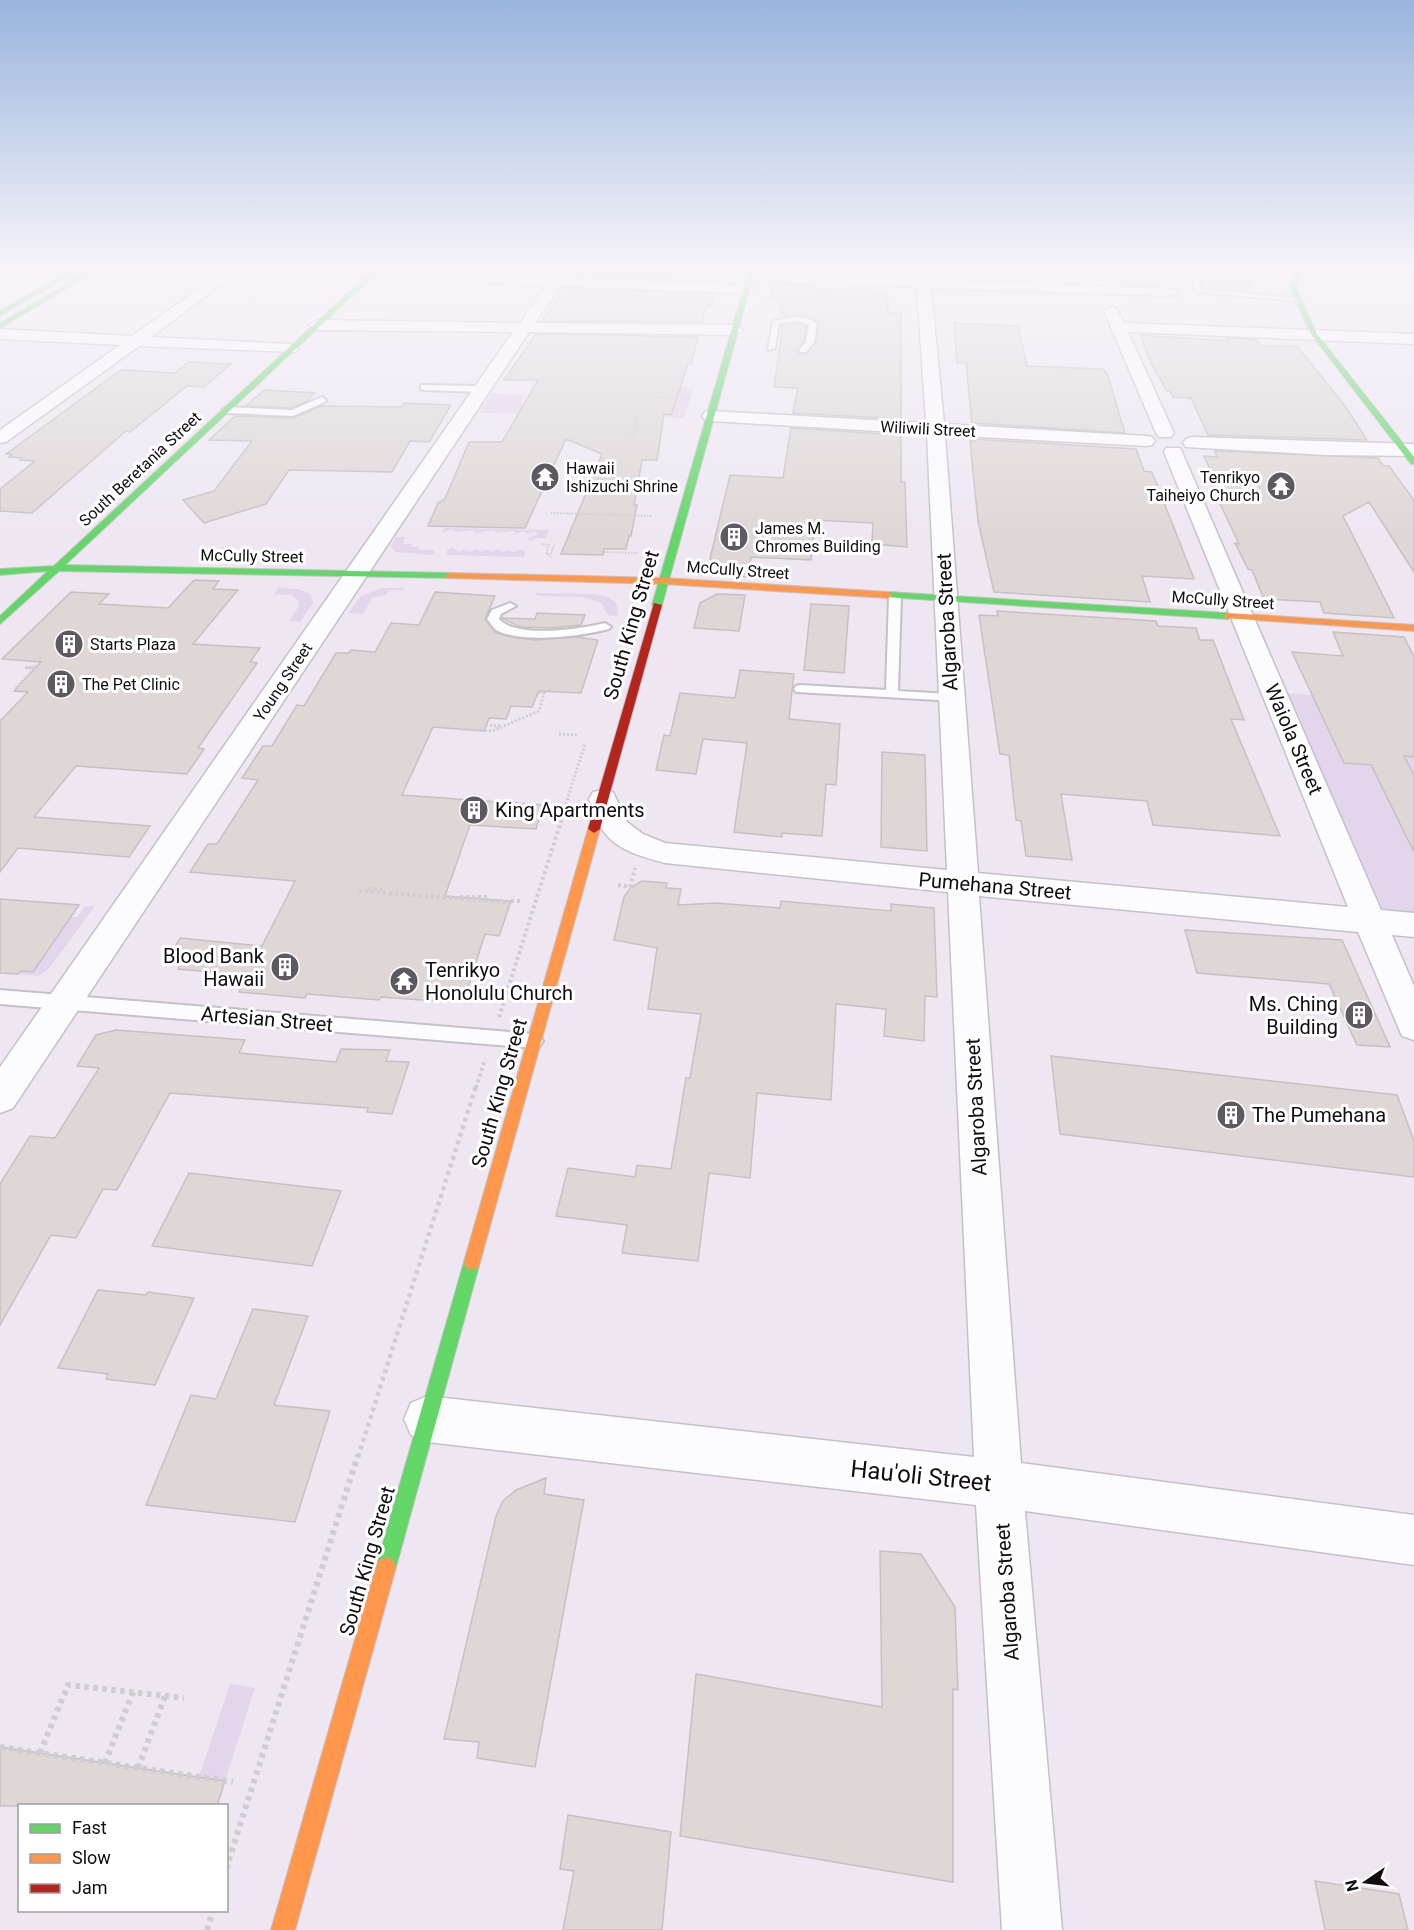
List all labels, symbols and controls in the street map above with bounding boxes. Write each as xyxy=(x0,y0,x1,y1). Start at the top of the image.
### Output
street label: South Beretania Street xyxy=(75,408,205,530)
street label: Wiliwili Street xyxy=(880,417,976,441)
place label: Hawaii Ishizuchi Shrine xyxy=(566,459,678,496)
temple icon: Hawaii Ishizuchi Shrine xyxy=(529,461,561,493)
place label: Tenrikyo Taiheiyo Church xyxy=(1147,468,1260,505)
temple icon: Tenrikyo Taiheiyo Church xyxy=(1265,470,1297,502)
place label: James M. Chromes Building xyxy=(755,519,881,556)
building icon: James M. Chromes Building xyxy=(718,521,750,553)
street label: McCully Street xyxy=(200,546,304,566)
street label: South King Street xyxy=(598,548,664,702)
street label: Algaroba Street xyxy=(931,553,963,691)
street label: McCully Street xyxy=(686,557,790,583)
street label: McCully Street xyxy=(1171,587,1275,613)
building icon: Starts Plaza xyxy=(53,628,85,660)
place label: Starts Plaza xyxy=(90,635,176,654)
street label: Young Street xyxy=(250,639,316,725)
building icon: The Pet Clinic xyxy=(45,668,77,700)
place label: The Pet Clinic xyxy=(82,675,180,694)
street label: Waiola Street xyxy=(1260,680,1328,798)
building icon: King Apartments xyxy=(458,794,490,826)
place label: King Apartments xyxy=(495,798,645,822)
street label: Pumehana Street xyxy=(918,867,1072,905)
place label: Blood Bank Hawaii xyxy=(163,944,265,991)
building icon: Blood Bank Hawaii xyxy=(269,951,301,983)
place label: Tenrikyo Honolulu Church xyxy=(425,958,573,1005)
temple icon: Tenrikyo Honolulu Church xyxy=(388,965,420,997)
place label: Ms. Ching Building xyxy=(1249,992,1338,1039)
building icon: Ms. Ching Building xyxy=(1343,999,1375,1031)
street label: Artesian Street xyxy=(200,1001,334,1037)
street label: South King Street xyxy=(466,1016,532,1170)
street label: Algaroba Street xyxy=(960,1038,992,1176)
building icon: The Pumehana xyxy=(1215,1099,1247,1131)
place label: The Pumehana xyxy=(1252,1103,1386,1127)
street label: Hau'oli Street xyxy=(849,1455,993,1497)
street label: South King Street xyxy=(334,1484,400,1638)
street label: Algaroba Street xyxy=(990,1522,1024,1662)
legend xyxy=(18,1804,228,1912)
text: Fast xyxy=(72,1817,107,1838)
text: Slow xyxy=(72,1847,111,1868)
north arrow xyxy=(1336,1852,1396,1912)
text: Jam xyxy=(72,1877,108,1898)
text: N xyxy=(1341,1878,1363,1893)

